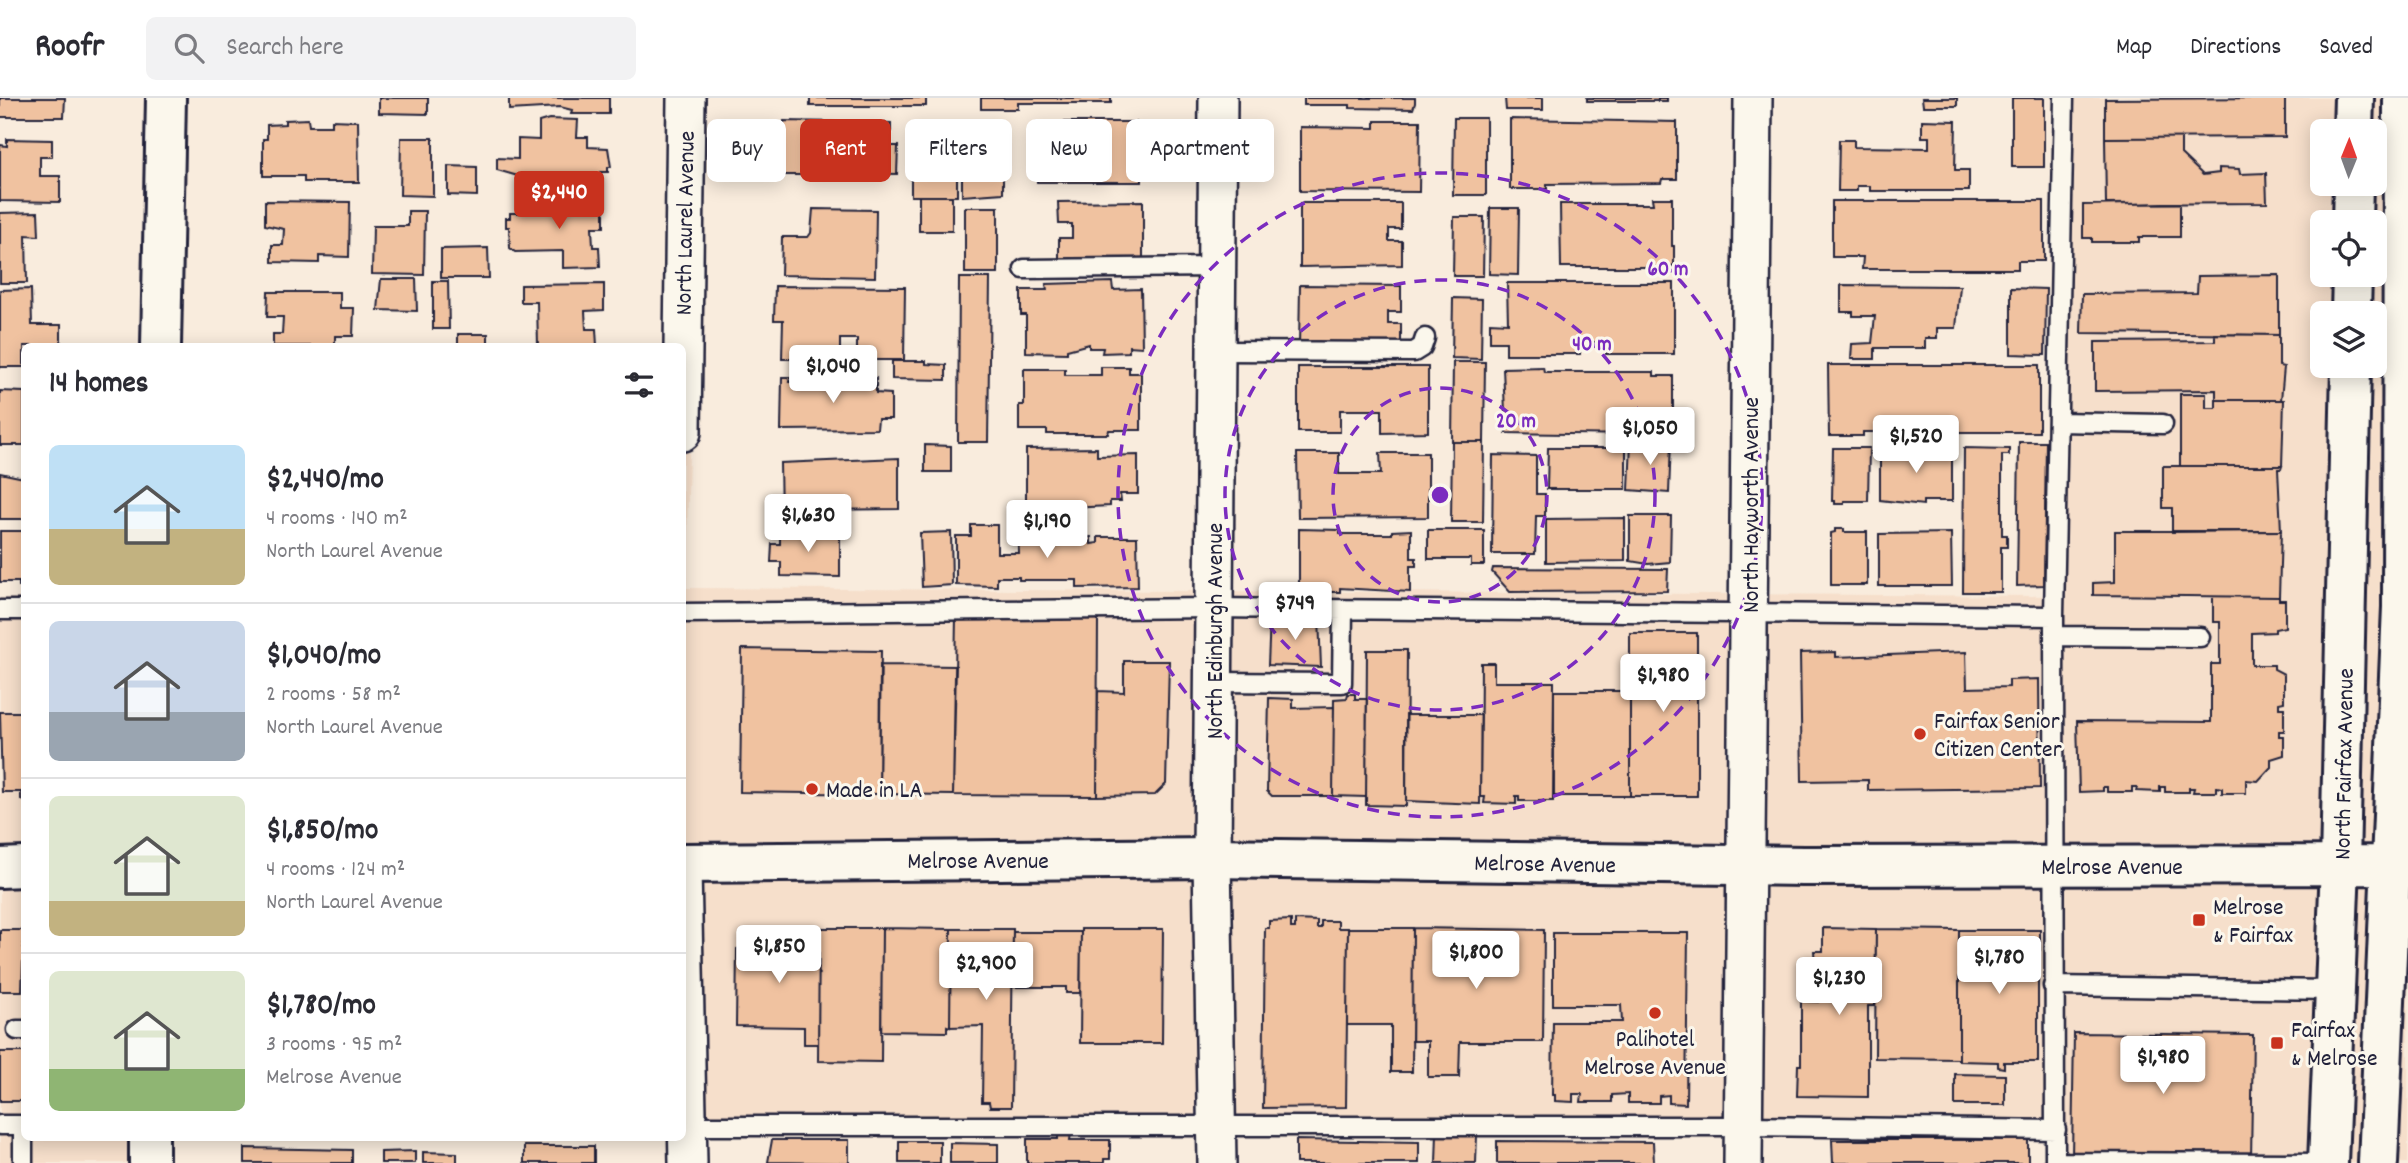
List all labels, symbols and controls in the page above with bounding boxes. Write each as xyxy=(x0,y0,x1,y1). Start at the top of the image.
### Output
search box xyxy=(146,17,636,80)
text: Roofr xyxy=(35,25,104,72)
icon: search xyxy=(170,29,208,67)
text: Search here xyxy=(226,30,344,67)
text: Map xyxy=(2116,31,2152,65)
text: Directions xyxy=(2190,31,2281,65)
text: Saved xyxy=(2319,31,2373,65)
chip: Buy xyxy=(707,119,786,182)
chip: Rent xyxy=(800,119,891,182)
chip: Filters xyxy=(905,119,1012,182)
chip: New xyxy=(1026,119,1112,182)
chip: Apartment xyxy=(1126,119,1274,182)
north arrow xyxy=(2310,119,2387,196)
map controls xyxy=(2310,119,2387,378)
street label: North Laurel Avenue xyxy=(668,130,706,316)
pin: $2,440 xyxy=(502,172,616,231)
text: $2,440 xyxy=(530,177,588,210)
button: locate xyxy=(2310,210,2387,287)
text: 60 m xyxy=(1648,256,1688,286)
button: layers xyxy=(2310,301,2387,378)
text: 40 m xyxy=(1572,331,1612,361)
pin: $1,040 xyxy=(776,345,890,405)
text: $1,040 xyxy=(805,351,861,384)
text: 14 homes xyxy=(49,364,148,407)
icon: filters xyxy=(620,366,658,404)
street label: North Hayworth Avenue xyxy=(1736,397,1770,613)
text: 20 m xyxy=(1496,408,1536,438)
pin: $1,050 xyxy=(1593,408,1707,467)
text: $1,050 xyxy=(1622,413,1678,446)
pin: $1,520 xyxy=(1859,416,1973,475)
text: $1,520 xyxy=(1889,421,1943,454)
text: $2,440/mo xyxy=(266,460,384,503)
icon: home xyxy=(105,473,189,557)
centre of rings xyxy=(1428,483,1452,507)
pin: $1,630 xyxy=(751,494,865,554)
text: $1,630 xyxy=(780,500,836,533)
pin: $1,190 xyxy=(990,500,1104,560)
text: 4 rooms · 140 m² xyxy=(266,503,408,536)
text: $1,190 xyxy=(1022,506,1072,539)
street label: North Edinburgh Avenue xyxy=(1200,523,1234,739)
text: North Laurel Avenue xyxy=(266,536,443,569)
pin: $749 xyxy=(1254,582,1336,642)
text: $749 xyxy=(1275,588,1315,621)
text: $1,040/mo xyxy=(266,636,381,679)
icon: home xyxy=(105,649,189,733)
pin: $1,980 xyxy=(1606,654,1720,714)
text: $1,980 xyxy=(1636,660,1690,693)
street label: North Fairfax Avenue xyxy=(2327,668,2365,860)
text: 2 rooms · 58 m² xyxy=(266,679,401,712)
place label: Fairfax Senior Citizen Center xyxy=(1934,706,2062,768)
text: North Laurel Avenue xyxy=(266,712,443,745)
marker: Fairfax Senior Citizen Center xyxy=(1912,726,1928,742)
place label: Made in LA xyxy=(826,775,923,809)
marker: Made in LA xyxy=(804,781,820,797)
text: $1,850/mo xyxy=(266,811,378,854)
icon: home xyxy=(105,824,189,908)
street label: Melrose Avenue xyxy=(907,846,1049,880)
street label: Melrose Avenue xyxy=(1474,848,1616,884)
street label: Melrose Avenue xyxy=(2041,852,2183,886)
text: 4 rooms · 124 m² xyxy=(266,854,405,887)
text: North Laurel Avenue xyxy=(266,887,443,920)
place label: Melrose & Fairfax xyxy=(2213,892,2293,954)
marker: Melrose & Fairfax xyxy=(2191,912,2207,928)
pin: $1,850 xyxy=(722,926,836,985)
text: $1,850 xyxy=(752,931,806,964)
pin: $1,800 xyxy=(1419,932,1533,991)
pin: $1,780 xyxy=(1942,936,2056,996)
text: $1,800 xyxy=(1448,937,1504,970)
pin: $2,900 xyxy=(929,942,1043,1002)
text: $1,780 xyxy=(1973,942,2025,975)
text: $2,900 xyxy=(955,948,1017,981)
pin: $1,230 xyxy=(1782,958,1896,1017)
text: $1,230 xyxy=(1812,963,1866,996)
text: $1,780/mo xyxy=(266,986,376,1029)
icon: home xyxy=(105,999,189,1083)
marker: Palihotel Melrose Avenue xyxy=(1647,1005,1663,1021)
place label: Fairfax & Melrose xyxy=(2291,1015,2378,1077)
place label: Palihotel Melrose Avenue xyxy=(1584,1024,1726,1086)
text: 3 rooms · 95 m² xyxy=(266,1029,402,1062)
marker: Fairfax & Melrose xyxy=(2269,1035,2285,1051)
pin: $1,980 xyxy=(2106,1037,2220,1096)
text: $1,980 xyxy=(2136,1042,2190,1075)
text: Melrose Avenue xyxy=(266,1062,402,1095)

